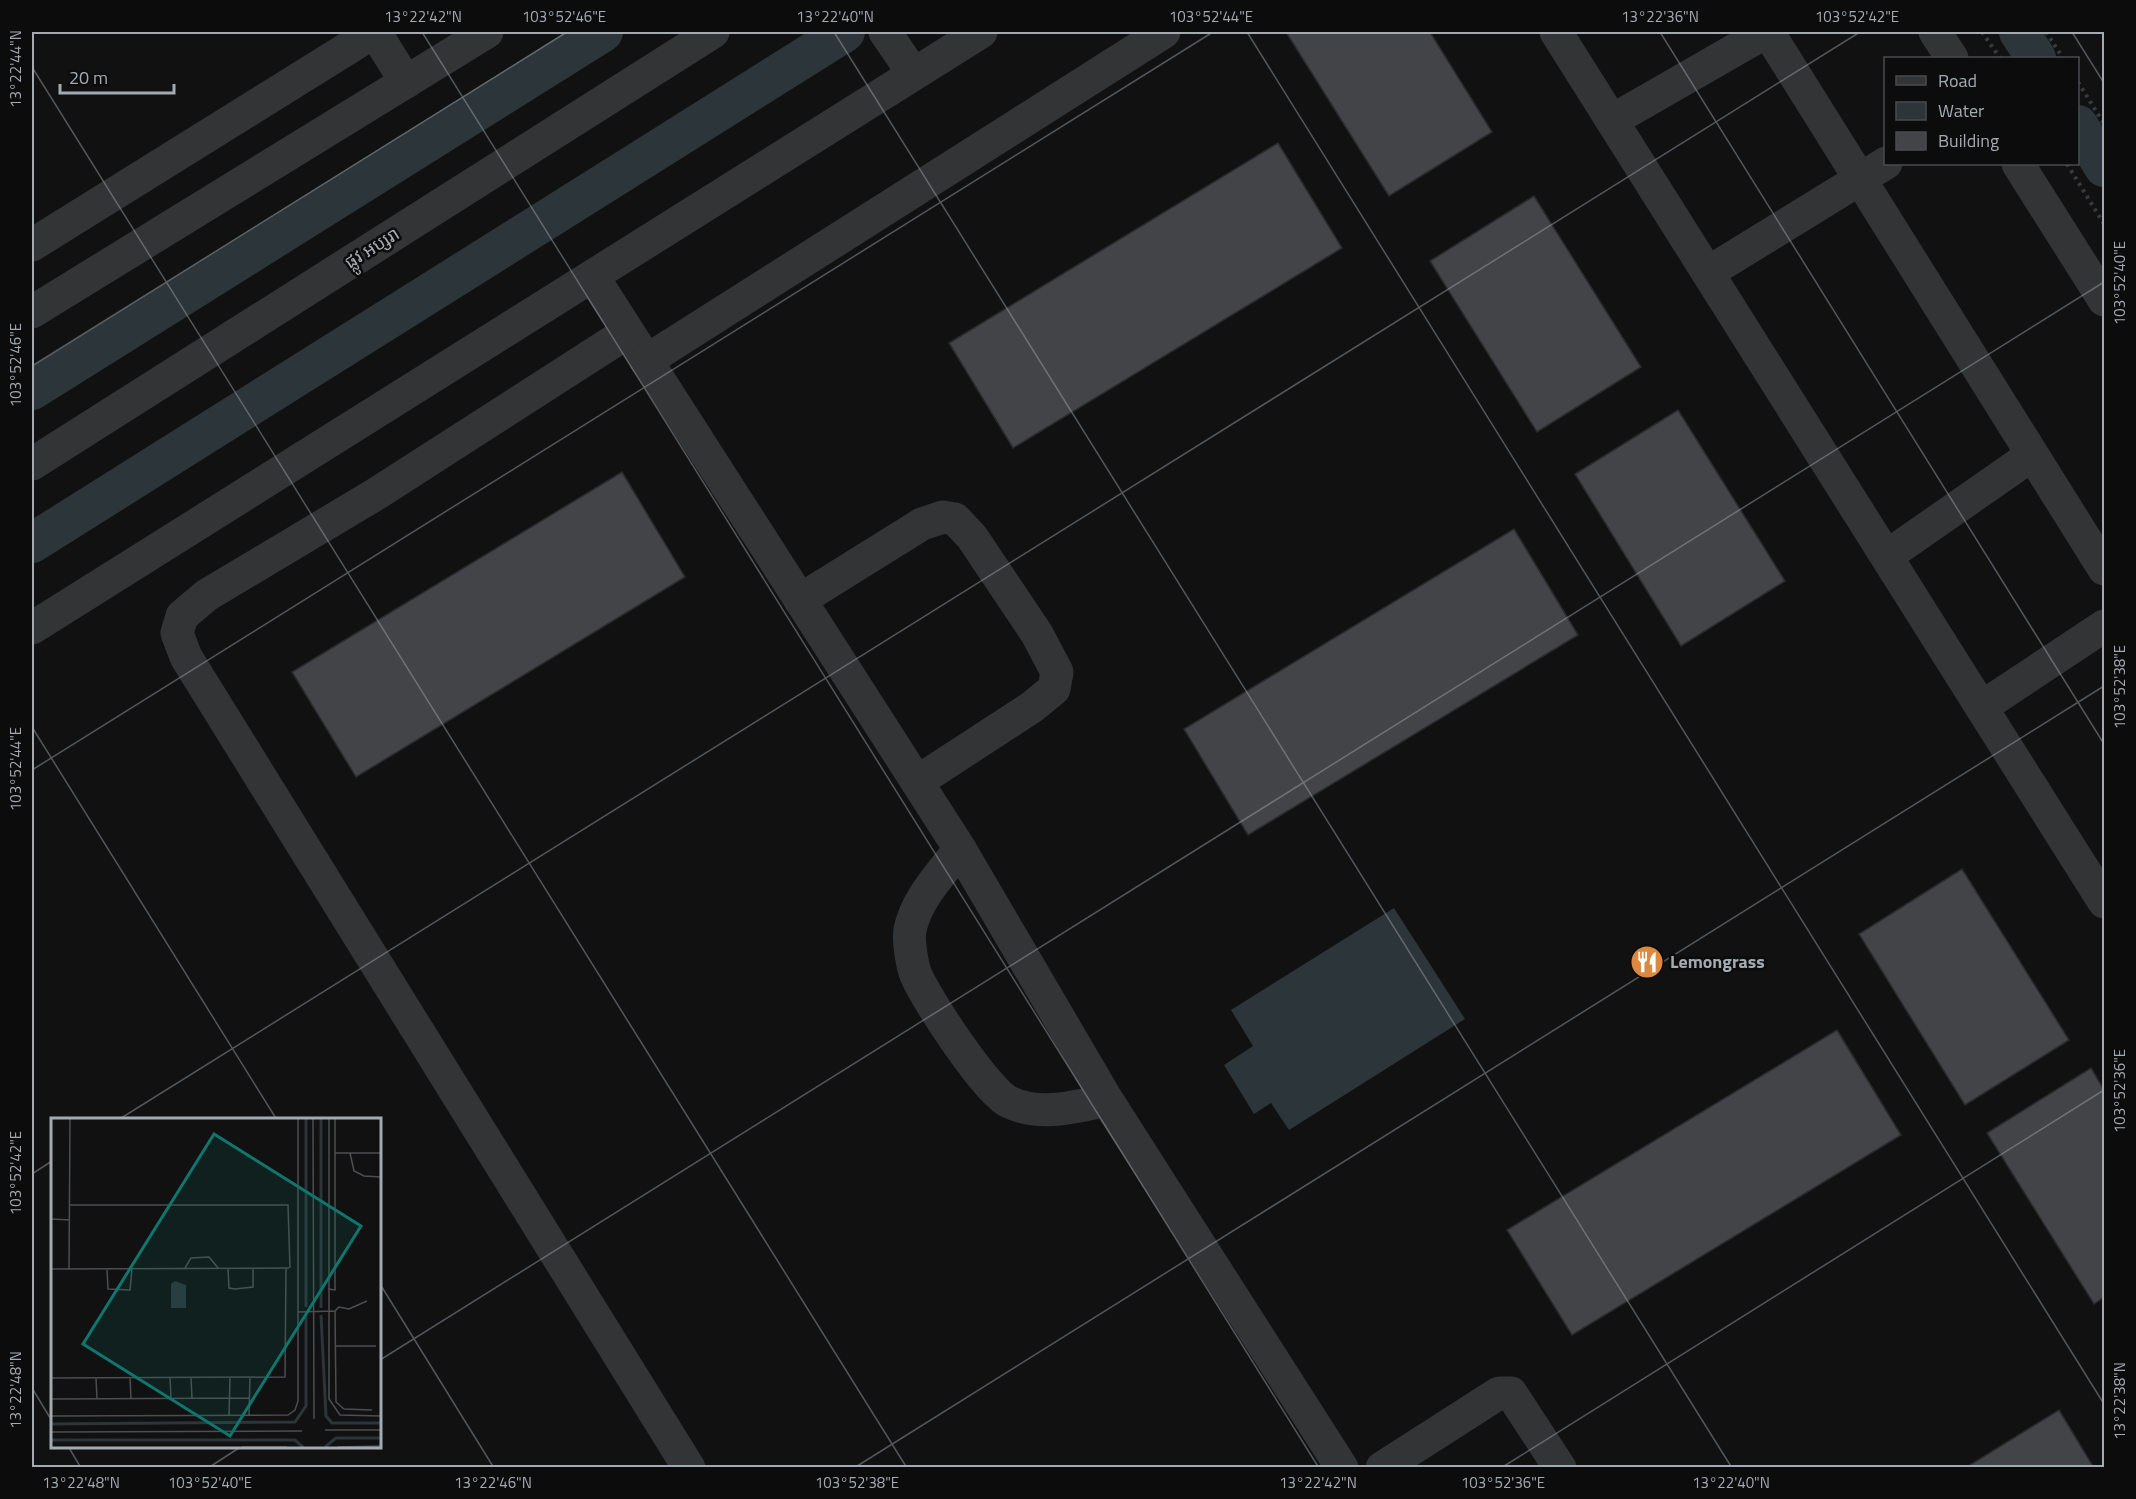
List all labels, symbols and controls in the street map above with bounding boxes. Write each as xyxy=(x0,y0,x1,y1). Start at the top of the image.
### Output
text: 13°22'42"N xyxy=(384,5,462,28)
text: 103°52'46"E xyxy=(522,5,606,28)
text: 13°22'40"N xyxy=(796,5,874,28)
text: 103°52'44"E xyxy=(1169,5,1253,28)
text: 13°22'36"N xyxy=(1621,5,1699,28)
text: 103°52'42"E xyxy=(1815,5,1899,28)
text: 13°22'44"N xyxy=(4,30,27,108)
scale bar xyxy=(60,57,174,95)
legend xyxy=(1884,57,2079,165)
text: 20 m xyxy=(69,64,108,91)
text: Road xyxy=(1938,67,1977,94)
text: Water xyxy=(1938,97,1984,124)
text: Building xyxy=(1938,127,1999,154)
street label: ផ្លូវ អប្សរា xyxy=(339,220,406,278)
text: 103°52'40"E xyxy=(2108,241,2131,325)
text: 103°52'46"E xyxy=(4,323,27,407)
text: 103°52'38"E xyxy=(2108,645,2131,729)
text: 103°52'44"E xyxy=(4,727,27,811)
restaurant icon: Lemongrass xyxy=(1629,944,1665,980)
place label: Lemongrass xyxy=(1670,948,1765,975)
text: 103°52'36"E xyxy=(2108,1049,2131,1133)
inset map xyxy=(51,1118,381,1448)
text: 103°52'42"E xyxy=(4,1131,27,1215)
text: 13°22'48"N xyxy=(4,1351,27,1429)
text: 13°22'38"N xyxy=(2108,1362,2131,1440)
text: 13°22'48"N xyxy=(42,1471,120,1494)
text: 103°52'40"E xyxy=(168,1471,252,1494)
text: 13°22'46"N xyxy=(454,1471,532,1494)
text: 103°52'38"E xyxy=(815,1471,899,1494)
text: 13°22'42"N xyxy=(1279,1471,1357,1494)
text: 103°52'36"E xyxy=(1461,1471,1545,1494)
text: 13°22'40"N xyxy=(1692,1471,1770,1494)

